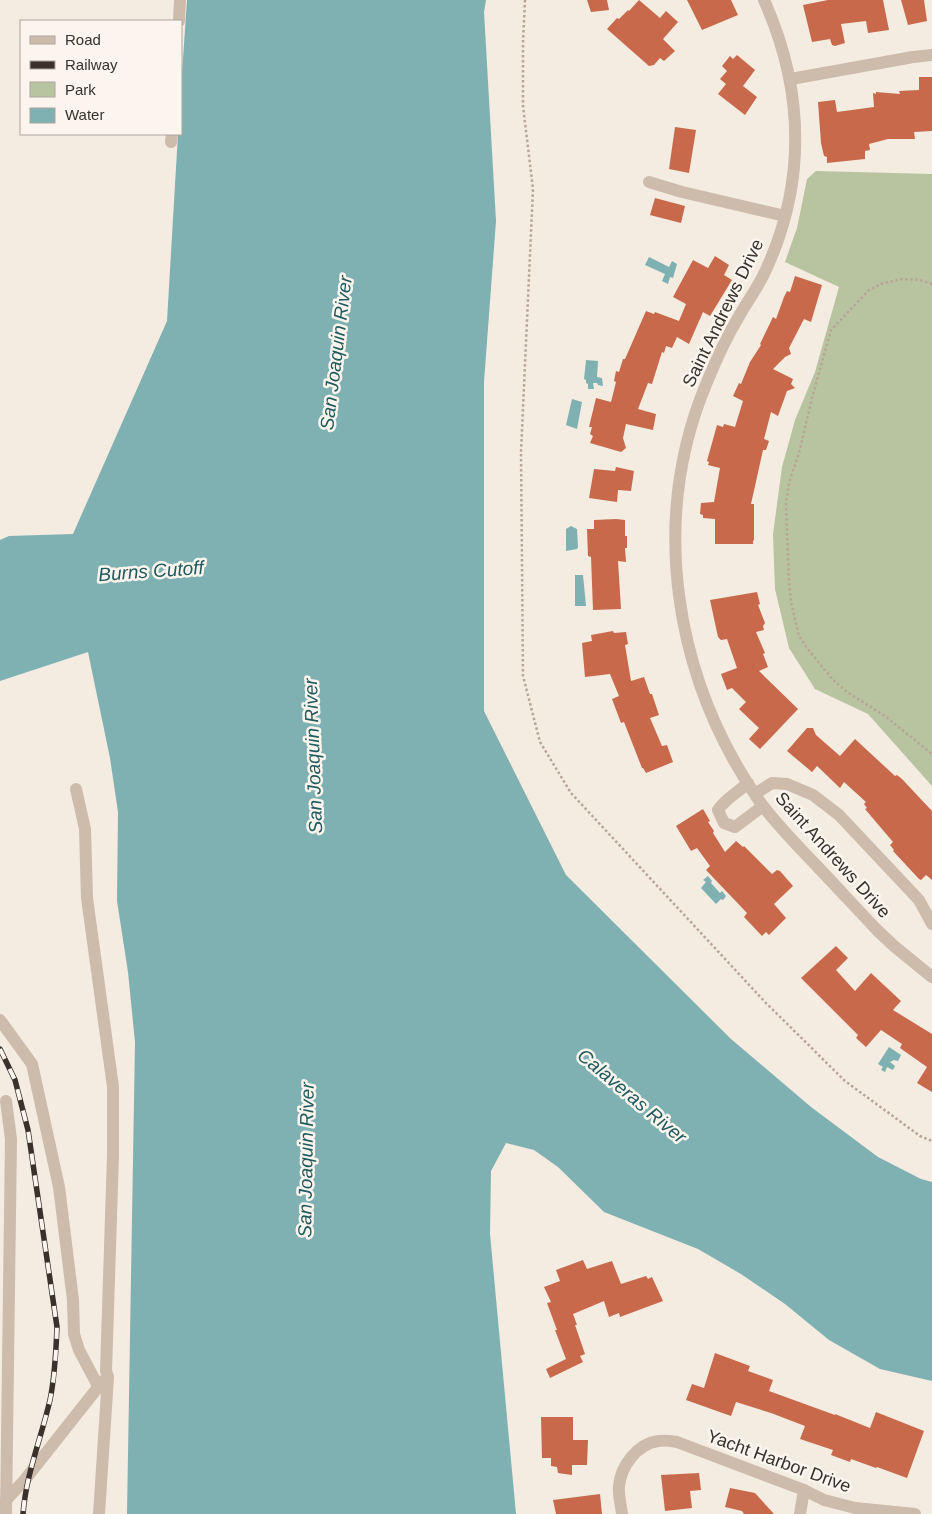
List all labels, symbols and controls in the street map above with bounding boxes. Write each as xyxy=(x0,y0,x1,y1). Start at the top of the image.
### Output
legend xyxy=(20,20,182,135)
text: Road xyxy=(65,31,101,48)
text: Railway xyxy=(65,56,118,73)
text: Park xyxy=(65,81,96,98)
text: Water xyxy=(65,106,104,123)
street label: Saint Andrews Drive xyxy=(678,236,768,390)
water label: San Joaquin River xyxy=(316,274,356,431)
water label: Burns Cutoff xyxy=(98,557,206,585)
water label: San Joaquin River xyxy=(300,677,326,834)
street label: Saint Andrews Drive xyxy=(771,788,895,922)
water label: Calaveras River xyxy=(573,1045,691,1148)
water label: San Joaquin River xyxy=(294,1082,318,1238)
street label: Yacht Harbor Drive xyxy=(704,1426,854,1496)

